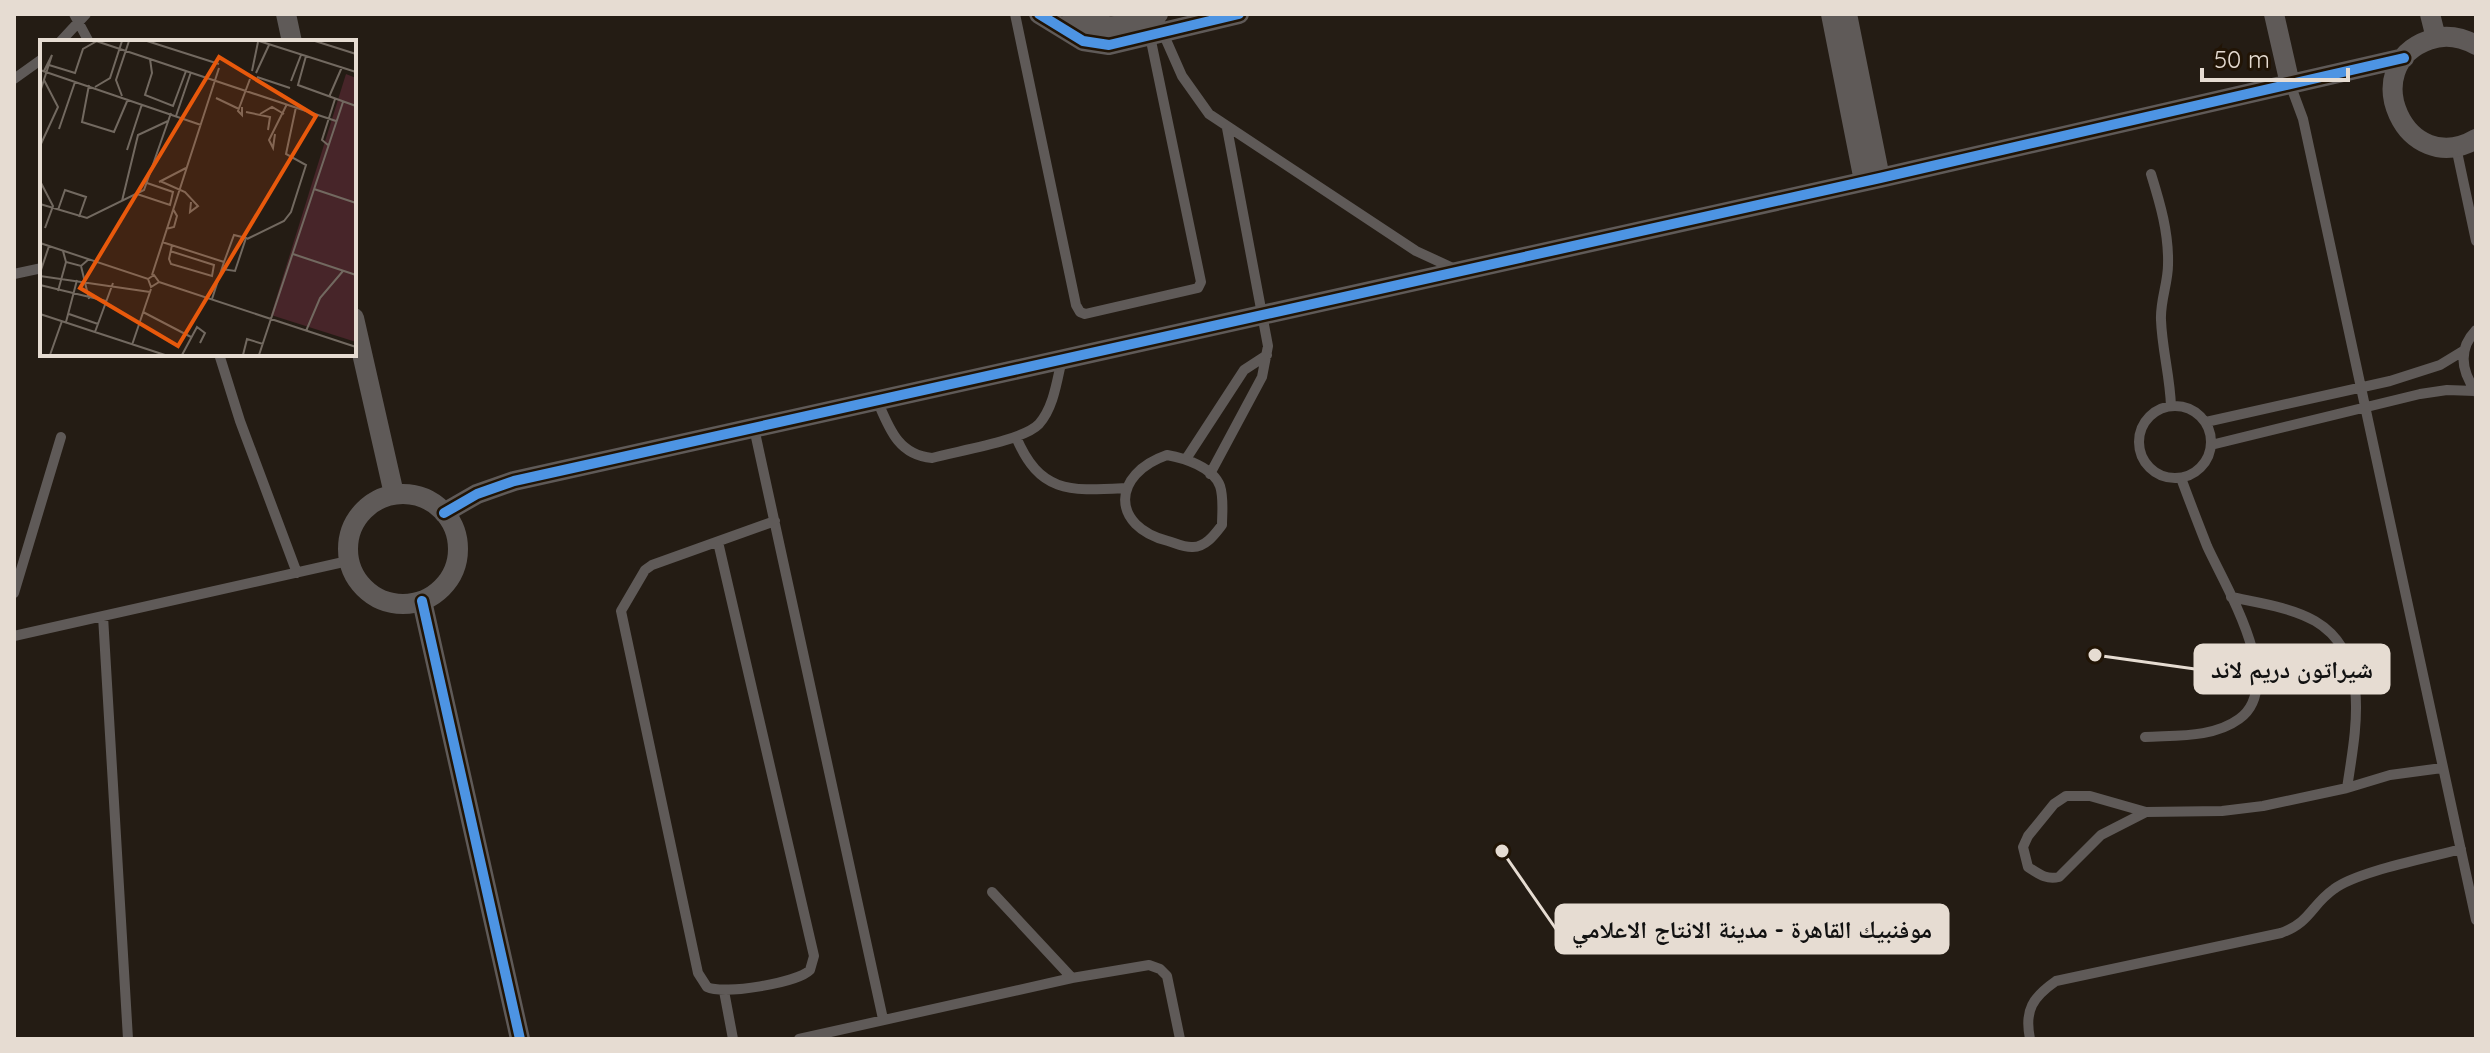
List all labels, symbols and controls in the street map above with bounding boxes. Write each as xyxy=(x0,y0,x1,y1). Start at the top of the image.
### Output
scale bar xyxy=(2202,32,2348,82)
inset map xyxy=(40,40,356,356)
text: 50 m xyxy=(2214,44,2270,74)
callout: شيراتون دريم لاند xyxy=(2195,645,2389,693)
text: شيراتون دريم لاند xyxy=(2211,654,2373,686)
callout: موفنبيك القاهرة - مدينة الانتاج الاعلامي xyxy=(1556,905,1948,953)
text: موفنبيك القاهرة - مدينة الانتاج الاعلامي xyxy=(1572,914,1932,949)

